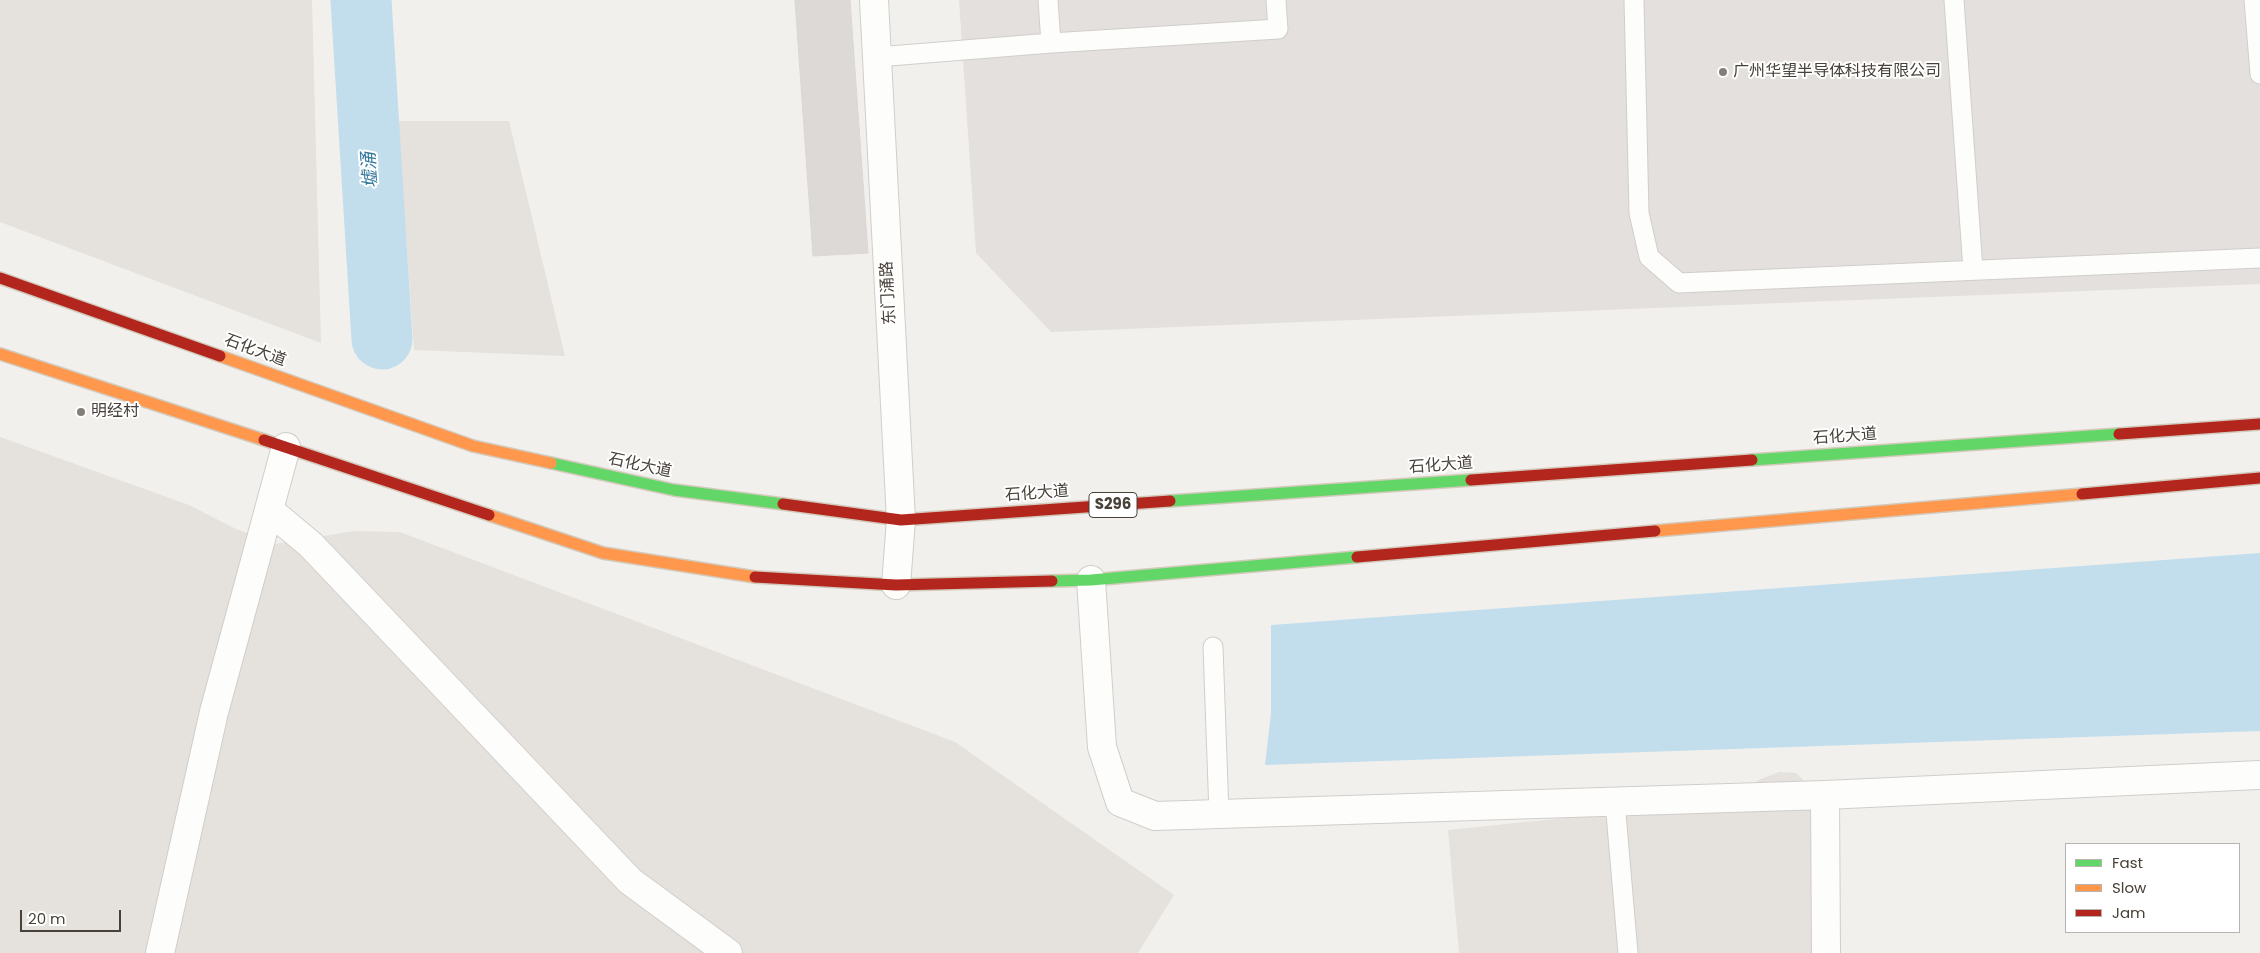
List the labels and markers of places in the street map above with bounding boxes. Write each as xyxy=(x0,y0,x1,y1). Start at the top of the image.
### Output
place label: 广州华望半导体科技有限公司 xyxy=(1733,62,1941,82)
marker: 广州华望半导体科技有限公司 xyxy=(1717,66,1729,78)
place label: 明经村 xyxy=(91,402,139,422)
marker: 明经村 xyxy=(75,406,87,418)

